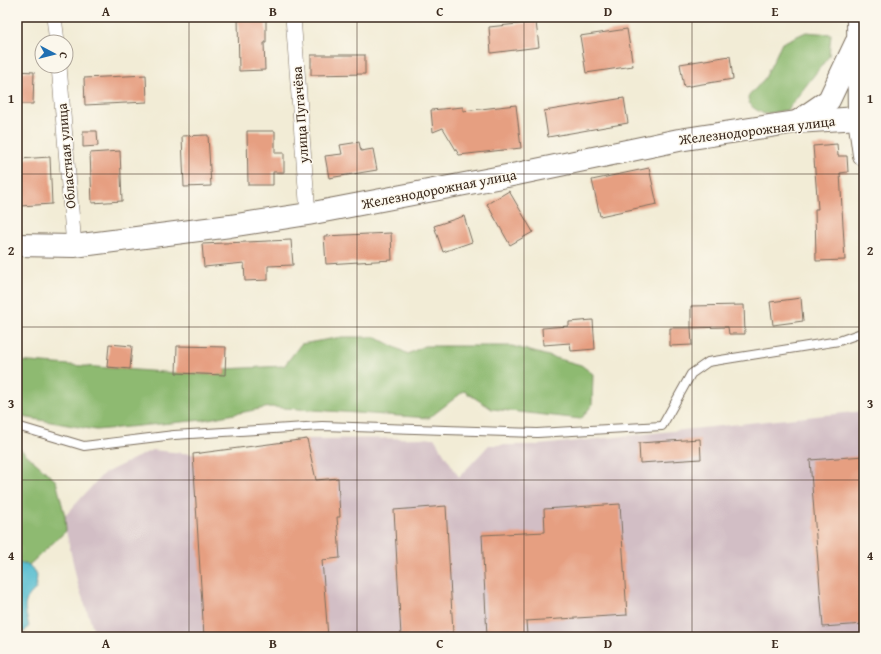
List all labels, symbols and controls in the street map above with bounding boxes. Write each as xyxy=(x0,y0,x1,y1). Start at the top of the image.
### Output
text: A xyxy=(102,2,111,21)
text: B xyxy=(269,2,277,21)
text: C xyxy=(436,2,444,21)
text: D xyxy=(604,2,612,21)
text: E xyxy=(772,2,779,21)
north arrow xyxy=(34,34,74,74)
text: С xyxy=(56,51,72,59)
street label: улица Пугачёва xyxy=(287,66,313,165)
text: 1 xyxy=(8,89,14,108)
text: 1 xyxy=(867,89,873,108)
street label: Областная улица xyxy=(51,102,81,210)
street label: Железнодорожная улица xyxy=(677,110,836,150)
street label: Железнодорожная улица xyxy=(359,164,518,214)
text: 2 xyxy=(8,241,15,260)
text: 2 xyxy=(867,241,874,260)
text: 3 xyxy=(8,394,14,413)
text: 3 xyxy=(867,394,873,413)
text: 4 xyxy=(8,546,15,565)
text: 4 xyxy=(867,546,874,565)
text: A xyxy=(102,634,111,653)
text: B xyxy=(269,634,277,653)
text: C xyxy=(436,634,444,653)
text: D xyxy=(604,634,612,653)
text: E xyxy=(772,634,779,653)

